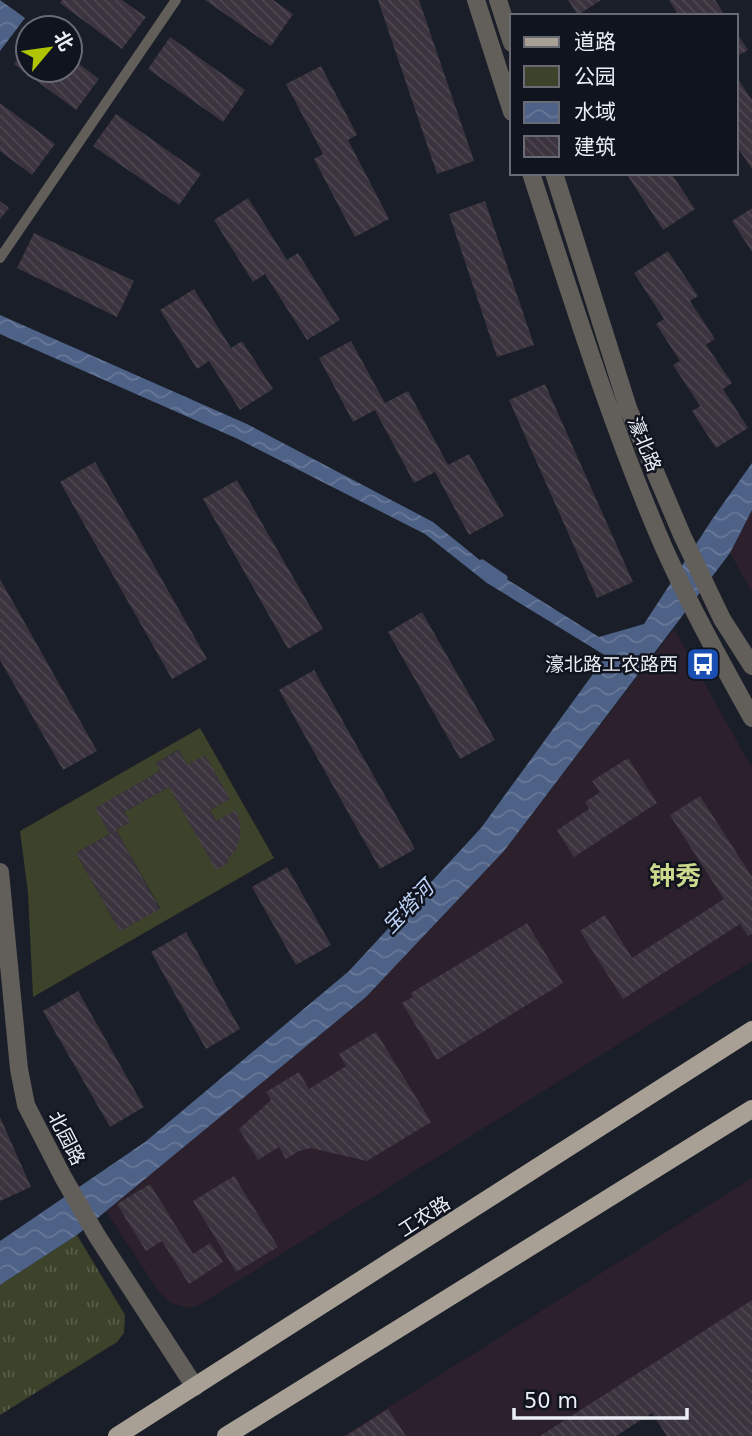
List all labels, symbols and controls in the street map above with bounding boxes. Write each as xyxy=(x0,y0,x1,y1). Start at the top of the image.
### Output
north arrow xyxy=(14,14,84,84)
legend xyxy=(510,14,738,175)
text: 北 xyxy=(50,27,78,54)
text: 道路 xyxy=(574,30,616,54)
text: 公园 xyxy=(574,65,616,89)
text: 水域 xyxy=(574,100,616,124)
text: 建筑 xyxy=(574,135,616,159)
street label: 濠北路 xyxy=(624,413,666,475)
bus stop icon: 濠北路工农路西 xyxy=(684,645,722,683)
place label: 濠北路工农路西 xyxy=(545,653,678,675)
district label: 钟秀 xyxy=(649,861,701,891)
water label: 宝塔河 xyxy=(377,873,441,938)
street label: 北园路 xyxy=(44,1108,90,1168)
street label: 工农路 xyxy=(394,1191,454,1241)
scale bar xyxy=(514,1376,687,1420)
text: 50 m xyxy=(524,1389,578,1413)

